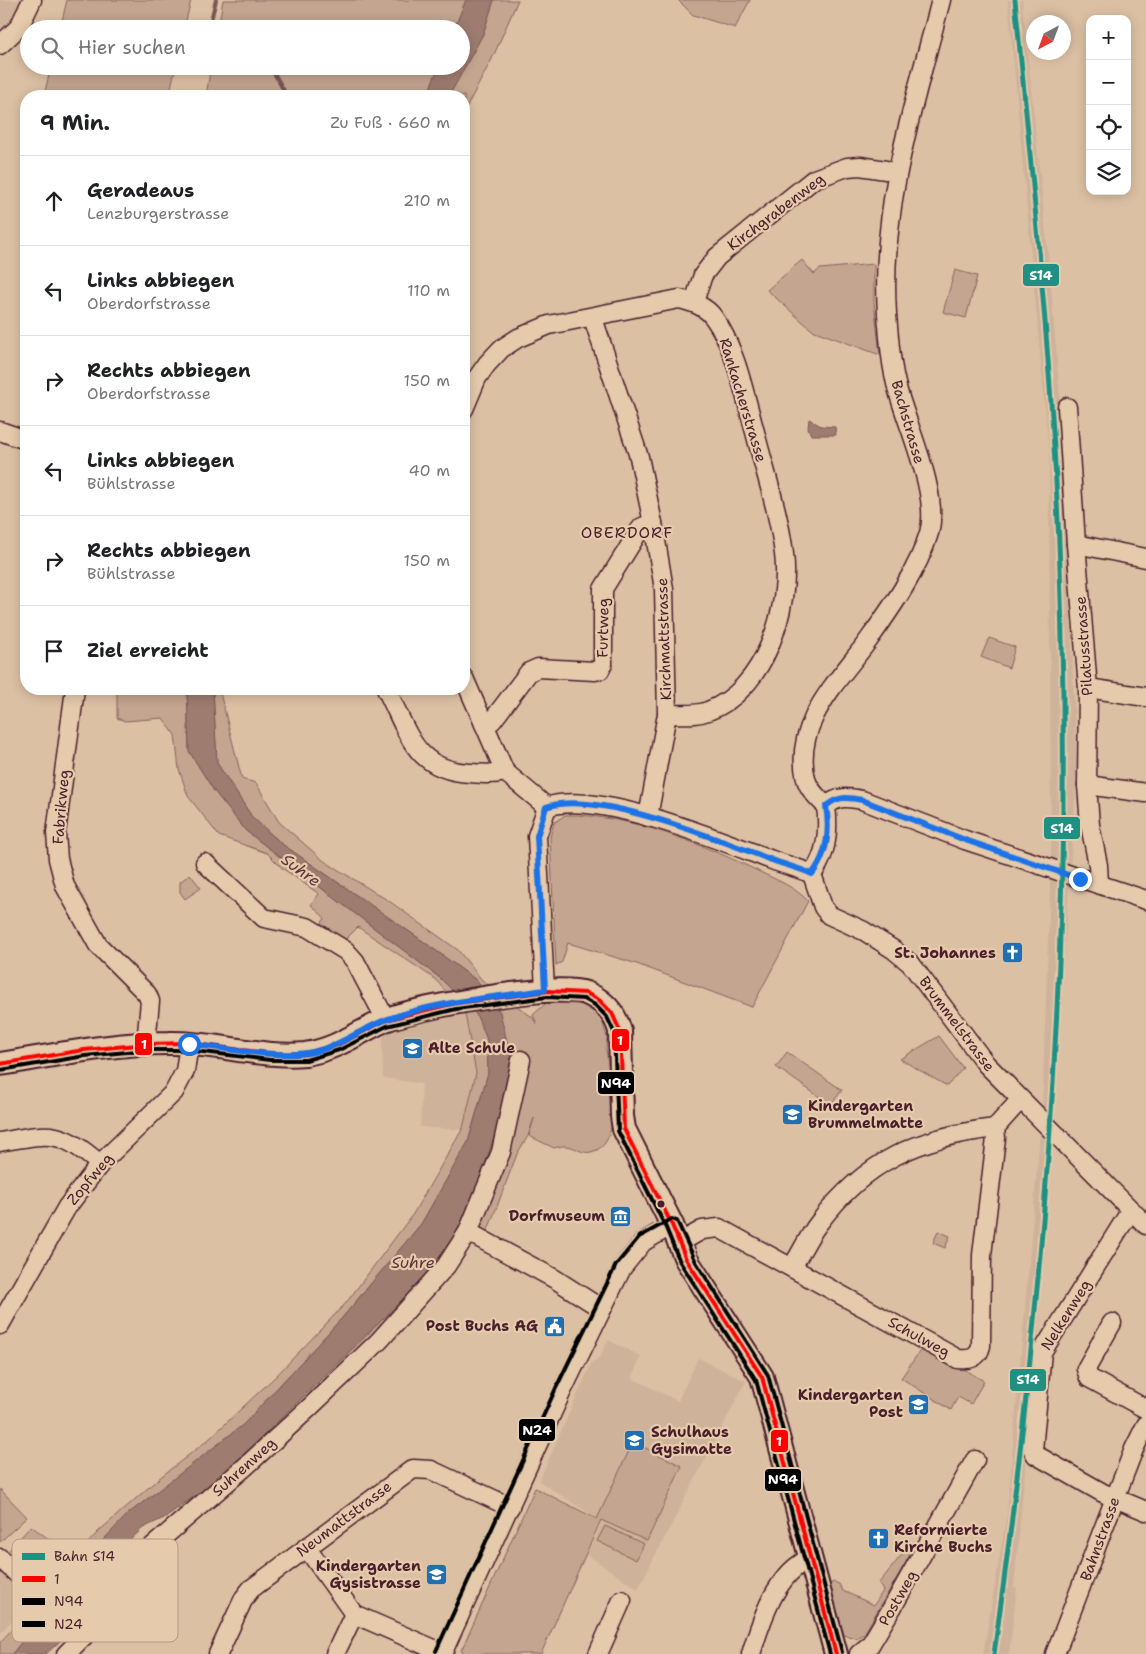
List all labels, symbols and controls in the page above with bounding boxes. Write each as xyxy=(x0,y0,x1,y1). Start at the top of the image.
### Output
north arrow xyxy=(1026,15,1071,60)
map controls xyxy=(1086,15,1131,195)
button: + xyxy=(1086,15,1131,60)
search box xyxy=(20,20,470,75)
icon: search xyxy=(38,34,66,62)
text: Hier suchen xyxy=(78,35,186,60)
button: − xyxy=(1086,60,1131,105)
button: locate xyxy=(1086,105,1131,150)
text: 9 Min. xyxy=(40,109,110,137)
text: Zu Fuß · 660 m xyxy=(330,112,450,133)
button: layers xyxy=(1086,150,1131,195)
street label: Kirchgrabenweg xyxy=(723,169,829,255)
text: Geradeaus xyxy=(87,178,194,203)
icon: ahead xyxy=(40,187,68,215)
text: 210 m xyxy=(403,190,450,211)
text: Lenzburgerstrasse xyxy=(87,203,229,224)
line badge: S14 xyxy=(1022,263,1060,287)
text: S14 xyxy=(1029,266,1053,284)
text: Links abbiegen xyxy=(87,268,234,293)
icon: left xyxy=(40,277,68,305)
text: 110 m xyxy=(407,280,450,301)
text: Oberdorfstrasse xyxy=(87,293,211,314)
street label: Rankacherstrasse xyxy=(715,335,771,465)
text: Rechts abbiegen xyxy=(87,358,251,383)
icon: right xyxy=(40,367,68,395)
text: 150 m xyxy=(403,370,450,391)
street label: Bachstrasse xyxy=(887,378,929,466)
text: Oberdorfstrasse xyxy=(87,383,211,404)
text: Links abbiegen xyxy=(87,448,234,473)
icon: left xyxy=(40,457,68,485)
text: 40 m xyxy=(408,460,450,481)
text: Bühlstrasse xyxy=(87,473,175,494)
district label: OBERDORF xyxy=(581,522,673,543)
text: Rechts abbiegen xyxy=(87,538,251,563)
icon: right xyxy=(40,547,68,575)
text: 150 m xyxy=(403,550,450,571)
text: Bühlstrasse xyxy=(87,563,175,584)
street label: Kirchmattstrasse xyxy=(652,577,676,701)
street label: Pilatusstrasse xyxy=(1071,595,1097,697)
street label: Furtweg xyxy=(592,598,614,658)
icon: arrive xyxy=(40,637,68,665)
text: Ziel erreicht xyxy=(87,638,208,663)
street label: Fabrikweg xyxy=(48,769,74,845)
line badge: S14 xyxy=(1043,816,1081,840)
text: S14 xyxy=(1050,819,1074,837)
water label: Suhre xyxy=(277,849,325,891)
route end xyxy=(1069,868,1092,891)
church icon: St. Johannes xyxy=(1000,941,1024,965)
place label: St. Johannes xyxy=(894,943,996,963)
street label: Brummelstrasse xyxy=(915,972,999,1076)
line badge: 1 xyxy=(611,1028,630,1052)
text: 1 xyxy=(617,1031,623,1049)
line badge: 1 xyxy=(134,1032,153,1056)
route start xyxy=(178,1033,201,1056)
text: 1 xyxy=(141,1035,147,1053)
school or university icon: Alte Schule xyxy=(400,1036,424,1060)
place label: Alte Schule xyxy=(428,1038,515,1058)
line badge: N94 xyxy=(597,1071,635,1095)
text: N94 xyxy=(601,1074,631,1092)
place label: Kindergarten Brummelmatte xyxy=(808,1096,923,1133)
school or university icon: Kindergarten Brummelmatte xyxy=(780,1103,804,1127)
street label: Zopfweg xyxy=(62,1149,118,1209)
unlabelled marker xyxy=(656,1199,666,1209)
museum icon: Dorfmuseum xyxy=(609,1204,633,1228)
place label: Dorfmuseum xyxy=(509,1206,605,1226)
water label: Suhre xyxy=(391,1252,435,1273)
street label: Nelkenweg xyxy=(1036,1276,1096,1354)
street label: Schulweg xyxy=(884,1312,954,1362)
public building icon: Post Buchs AG xyxy=(542,1314,566,1338)
place label: Post Buchs AG xyxy=(426,1316,538,1336)
line badge: S14 xyxy=(1009,1368,1047,1392)
text: S14 xyxy=(1016,1370,1040,1388)
place label: Kindergarten Post xyxy=(798,1385,903,1422)
school or university icon: Kindergarten Post xyxy=(907,1392,931,1416)
line badge: N24 xyxy=(518,1418,556,1442)
text: N24 xyxy=(522,1421,552,1439)
place label: Schulhaus Gysimatte xyxy=(651,1422,732,1459)
school or university icon: Schulhaus Gysimatte xyxy=(623,1429,647,1453)
line badge: 1 xyxy=(770,1429,789,1453)
text: 1 xyxy=(776,1432,782,1450)
street label: Suhrenweg xyxy=(208,1433,280,1501)
line badge: N94 xyxy=(764,1468,802,1492)
text: N94 xyxy=(768,1470,798,1488)
street label: Neumattstrasse xyxy=(292,1476,396,1562)
street label: Bahnstrasse xyxy=(1076,1494,1124,1584)
place label: Reformierte Kirche Buchs xyxy=(894,1520,993,1557)
church icon: Reformierte Kirche Buchs xyxy=(866,1527,890,1551)
legend xyxy=(12,1539,178,1642)
text: Bahn S14 xyxy=(54,1547,115,1565)
place label: Kindergarten Gysistrasse xyxy=(316,1556,421,1593)
school or university icon: Kindergarten Gysistrasse xyxy=(425,1563,449,1587)
street label: Postweg xyxy=(874,1567,922,1629)
text: 1 xyxy=(54,1570,60,1588)
text: N94 xyxy=(54,1592,84,1610)
text: N24 xyxy=(54,1615,83,1633)

